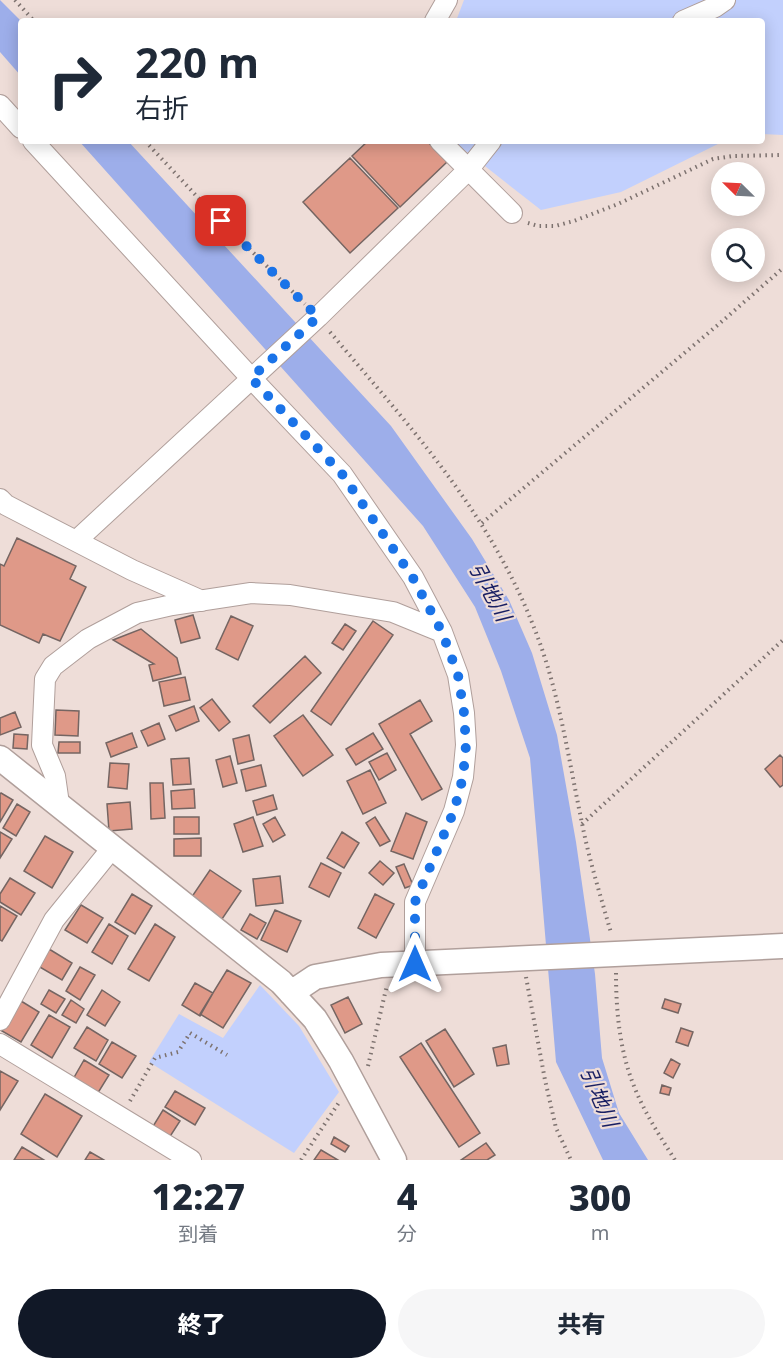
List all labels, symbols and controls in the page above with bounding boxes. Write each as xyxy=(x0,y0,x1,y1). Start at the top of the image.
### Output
text: 220 m xyxy=(135,33,259,90)
icon: right xyxy=(36,42,114,120)
text: 右折 xyxy=(135,89,189,126)
north arrow xyxy=(711,162,765,216)
map controls xyxy=(711,162,765,282)
pin xyxy=(195,195,246,246)
icon: arrive xyxy=(204,204,237,237)
button: search xyxy=(711,228,765,282)
water label: 引地川 xyxy=(464,557,519,628)
position arrow xyxy=(383,932,447,996)
water label: 引地川 xyxy=(575,1062,626,1133)
text: 12:27 xyxy=(152,1172,245,1221)
text: 4 xyxy=(397,1172,417,1221)
text: 300 xyxy=(569,1173,631,1222)
text: m xyxy=(591,1219,610,1246)
text: 到着 xyxy=(178,1220,218,1247)
text: 分 xyxy=(397,1220,417,1247)
button: 終了 xyxy=(18,1289,386,1358)
button: 共有 xyxy=(398,1289,765,1358)

